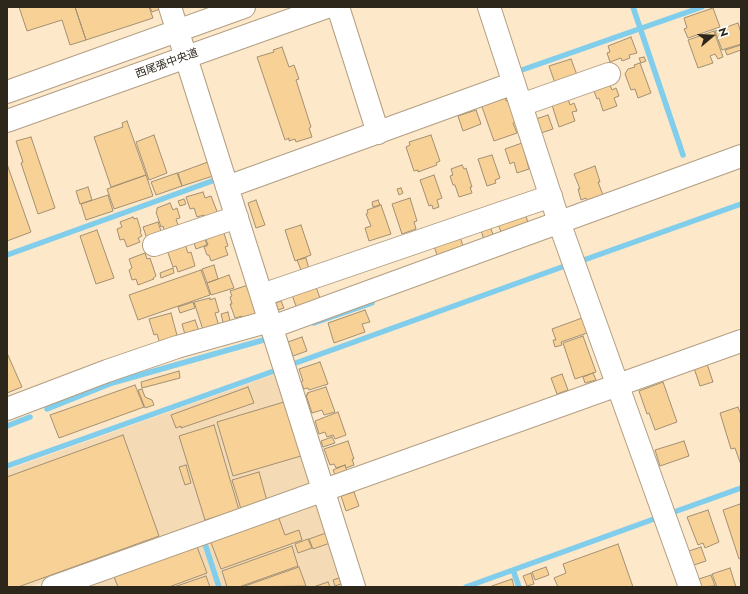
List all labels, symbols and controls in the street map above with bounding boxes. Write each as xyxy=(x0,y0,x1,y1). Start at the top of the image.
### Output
north arrow xyxy=(692,16,732,56)
text: N xyxy=(714,25,732,39)
street label: 西尾張中央道 xyxy=(134,47,200,81)

